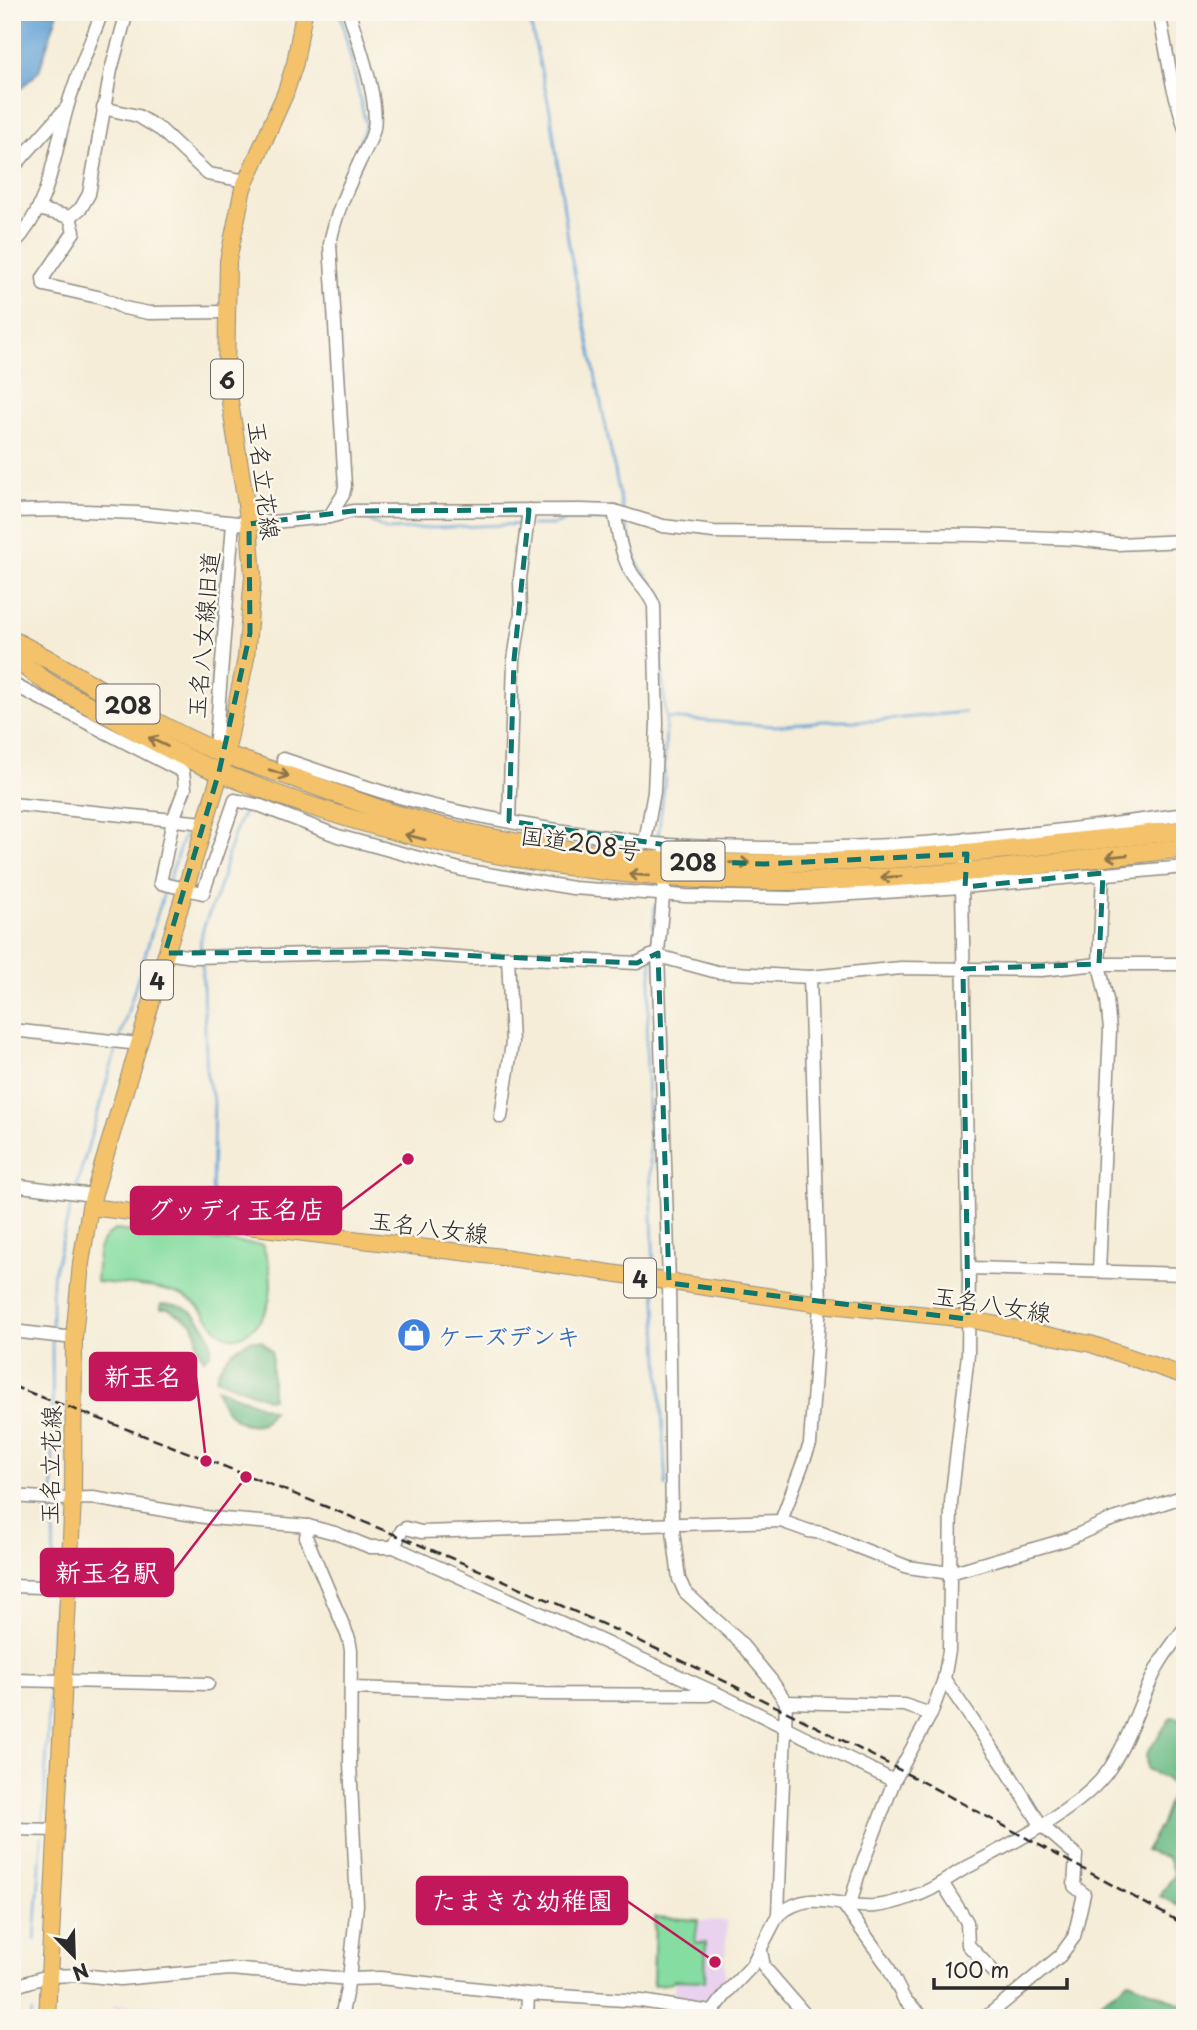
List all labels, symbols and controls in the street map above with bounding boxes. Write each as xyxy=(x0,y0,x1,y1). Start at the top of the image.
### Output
road number: 6 xyxy=(211,360,243,398)
street label: 玉名立花線 xyxy=(240,418,290,542)
street label: 玉名八女線旧道 xyxy=(177,550,227,720)
road number: 208 xyxy=(96,684,160,724)
one-way arrow xyxy=(148,735,169,749)
one-way arrow xyxy=(268,768,290,780)
street label: 国道208号 xyxy=(518,816,644,868)
one-way arrow xyxy=(404,830,427,843)
road number: 208 xyxy=(662,842,724,880)
one-way arrow xyxy=(1106,850,1129,863)
one-way arrow xyxy=(729,856,752,869)
one-way arrow xyxy=(628,868,651,881)
one-way arrow xyxy=(879,871,902,884)
road number: 4 xyxy=(141,960,173,1000)
callout: グッディ玉名店 xyxy=(131,1187,341,1234)
text: グッディ玉名店 xyxy=(147,1189,325,1228)
street label: 玉名八女線 xyxy=(367,1201,491,1251)
road number: 4 xyxy=(624,1259,656,1298)
street label: 玉名八女線 xyxy=(930,1276,1054,1330)
shop icon: ケーズデンキ xyxy=(395,1316,433,1354)
place label: ケーズデンキ xyxy=(438,1317,580,1353)
callout: 新玉名 xyxy=(90,1353,196,1400)
text: 新玉名 xyxy=(104,1356,182,1395)
street label: 玉名立花線 xyxy=(30,1405,68,1525)
callout: 新玉名駅 xyxy=(41,1549,173,1596)
text: 新玉名駅 xyxy=(55,1552,159,1591)
callout: たまきな幼稚園 xyxy=(417,1877,627,1924)
text: たまきな幼稚園 xyxy=(431,1880,613,1919)
north arrow xyxy=(38,1922,108,1992)
scale bar xyxy=(934,1946,1068,1990)
text: 100 m xyxy=(945,1953,1009,1985)
text: N xyxy=(69,1957,93,1988)

